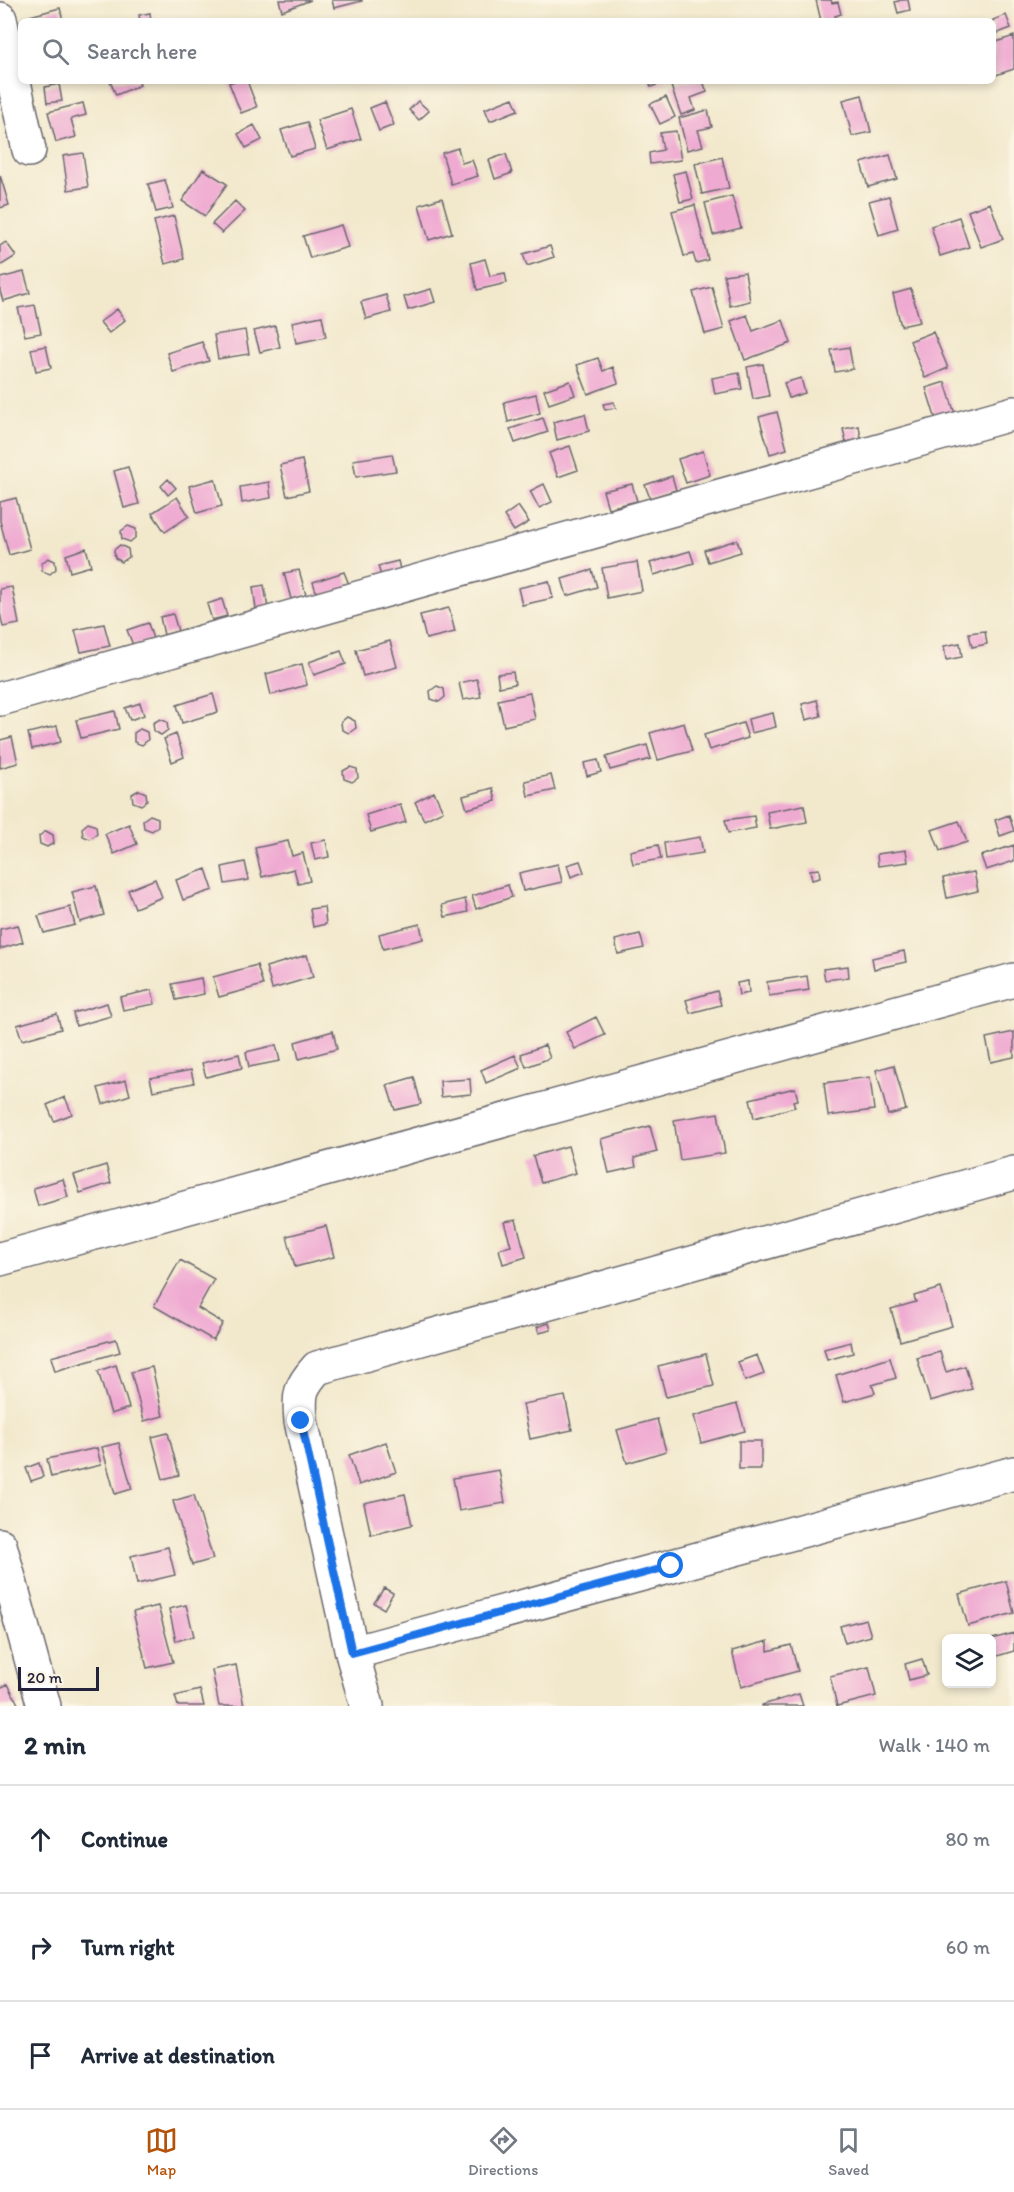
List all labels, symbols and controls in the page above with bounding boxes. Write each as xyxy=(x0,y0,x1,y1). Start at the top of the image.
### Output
search box xyxy=(18,18,996,84)
icon: search xyxy=(39,35,72,68)
text: Search here xyxy=(87,38,197,65)
route end xyxy=(287,1407,313,1433)
route start xyxy=(657,1552,683,1578)
map controls xyxy=(942,1634,996,1688)
button: layers xyxy=(942,1634,996,1688)
scale bar xyxy=(18,1664,99,1692)
text: 20 m xyxy=(27,1668,62,1687)
text: 2 min xyxy=(24,1729,86,1761)
text: Walk · 140 m xyxy=(879,1733,990,1757)
icon: ahead xyxy=(24,1823,57,1856)
text: Continue xyxy=(81,1826,168,1853)
text: 80 m xyxy=(945,1827,990,1851)
icon: right xyxy=(24,1931,57,1964)
text: Turn right xyxy=(81,1934,175,1961)
text: 60 m xyxy=(946,1935,990,1959)
icon: arrive xyxy=(24,2039,57,2072)
text: Arrive at destination xyxy=(81,2042,275,2069)
tab: Map xyxy=(145,2124,178,2179)
tab: Directions xyxy=(468,2124,538,2179)
tab: Saved xyxy=(828,2124,869,2179)

